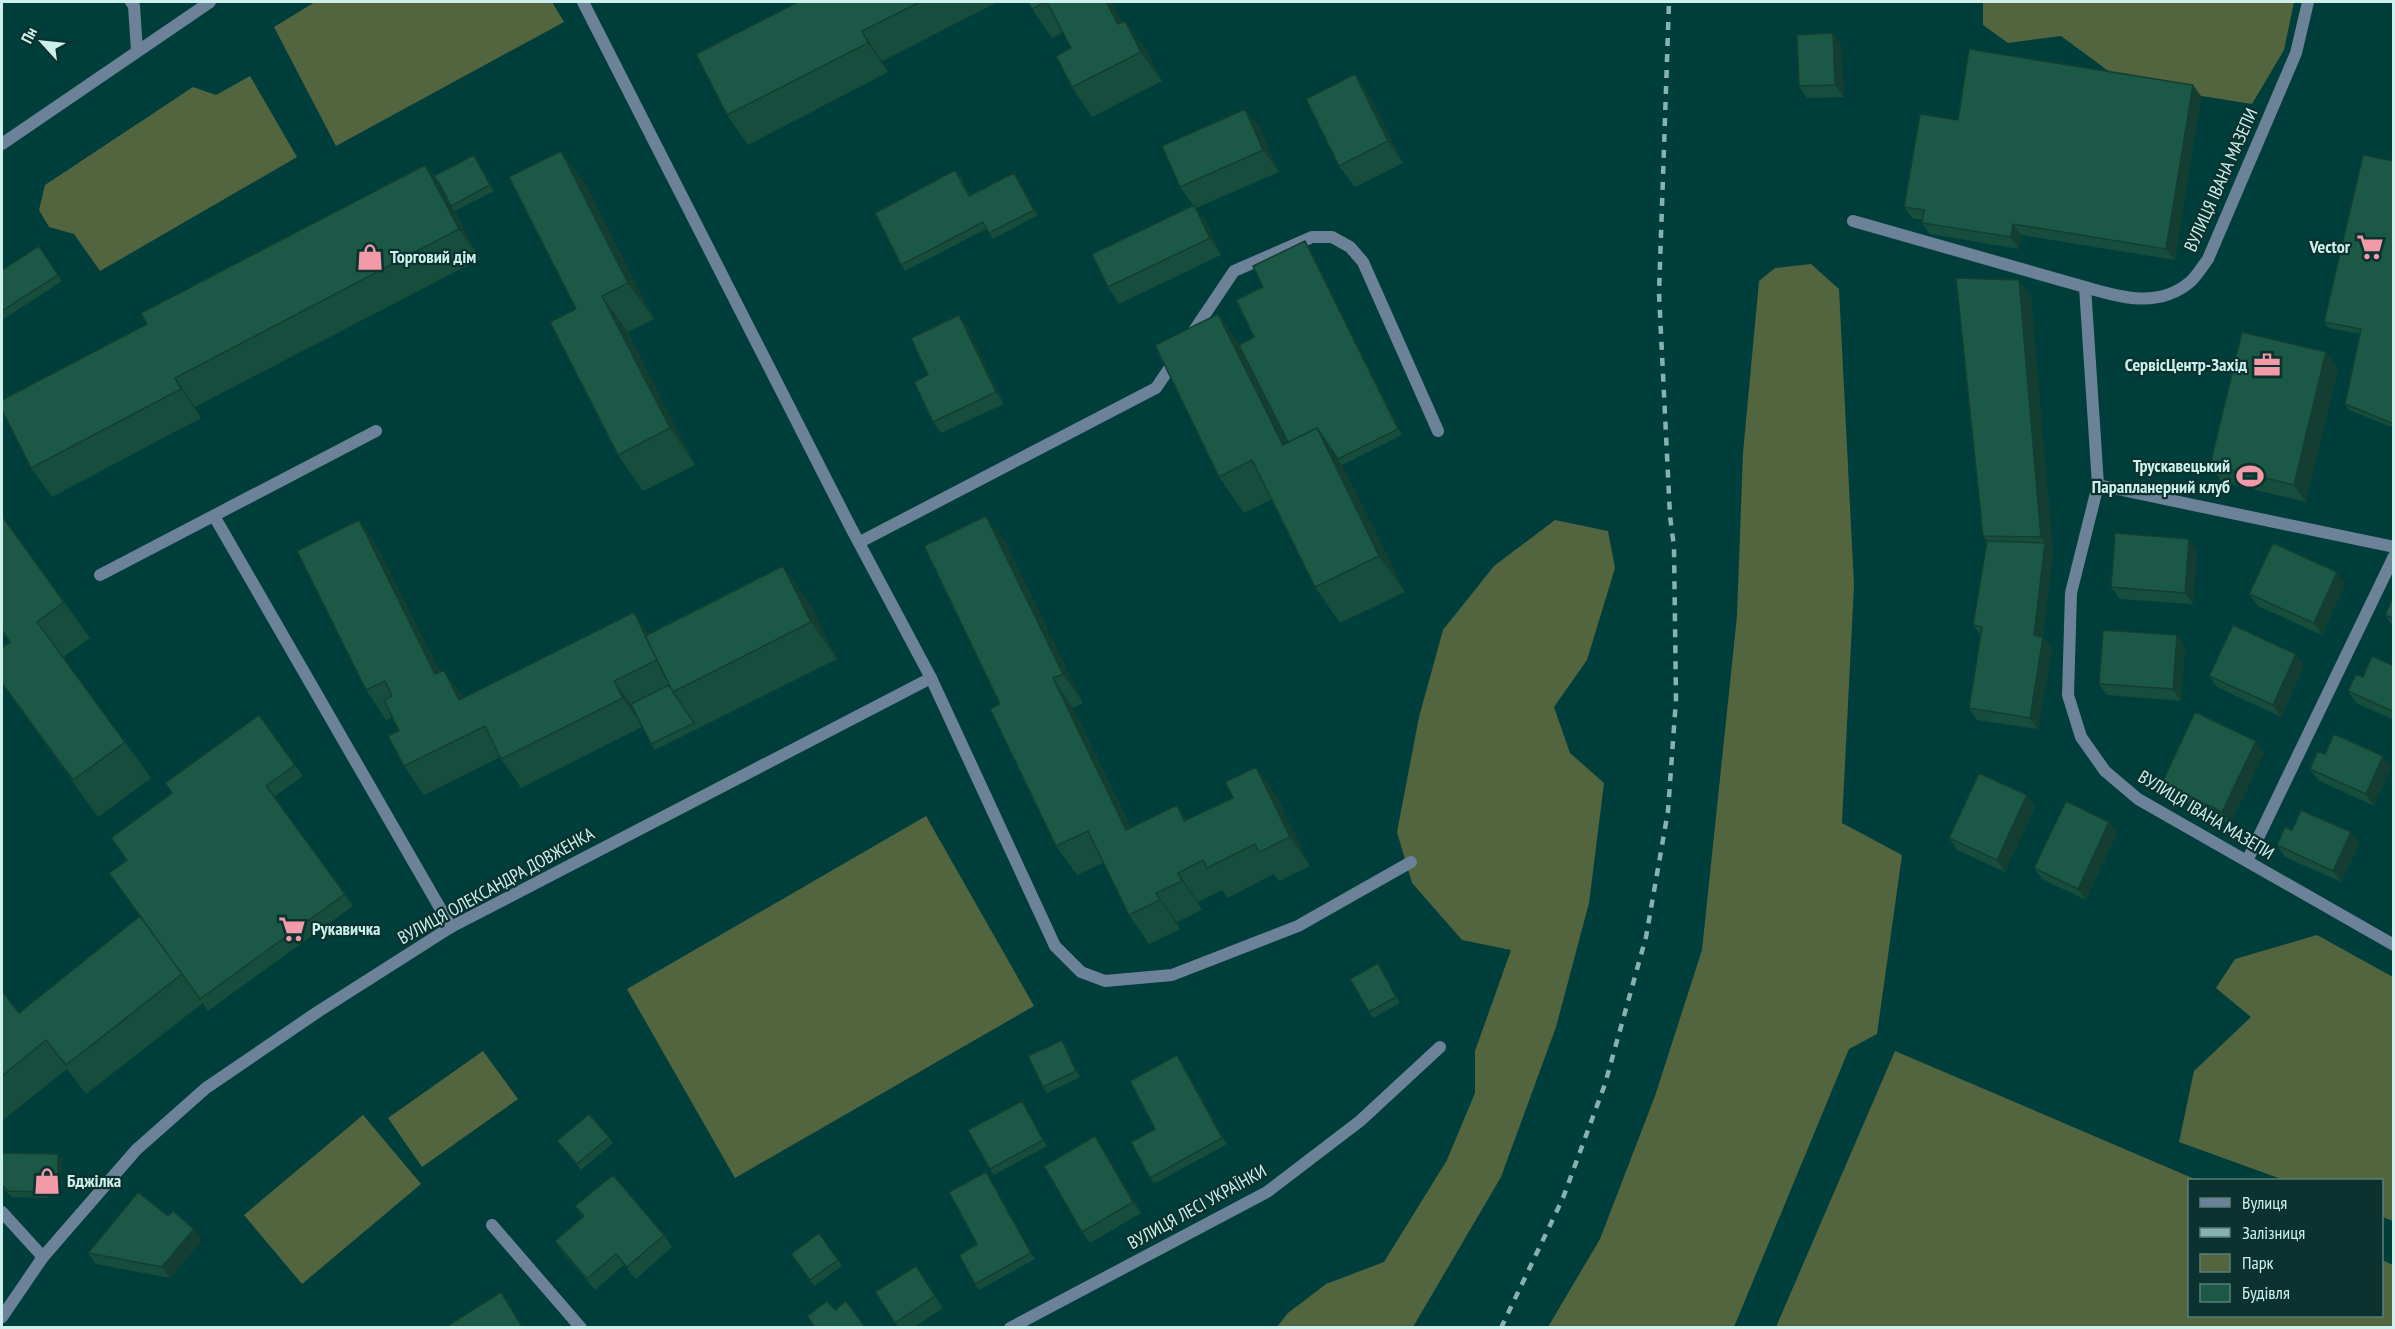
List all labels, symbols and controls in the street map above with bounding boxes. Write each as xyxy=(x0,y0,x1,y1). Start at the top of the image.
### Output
north arrow xyxy=(12,12,72,72)
text: Пн xyxy=(16,24,41,47)
street label: ВУЛИЦЯ ІВАНА МАЗЕПИ xyxy=(2179,104,2262,255)
supermarket icon: Vector xyxy=(2355,232,2385,262)
place label: Vector xyxy=(2309,235,2351,258)
shop icon: Торговий дім xyxy=(355,242,385,272)
place label: Торговий дім xyxy=(390,245,476,268)
office icon: СервісЦентр-Захід xyxy=(2252,350,2282,380)
place label: СервісЦентр-Захід xyxy=(2125,353,2247,376)
place label: Трускавецький Парапланерний клуб xyxy=(2092,454,2230,498)
sports icon: Трускавецький Парапланерний клуб xyxy=(2235,461,2265,491)
street label: ВУЛИЦЯ ІВАНА МАЗЕПИ xyxy=(2134,765,2278,864)
street label: ВУЛИЦЯ ОЛЕКСАНДРА ДОВЖЕНКА xyxy=(394,822,598,949)
supermarket icon: Рукавичка xyxy=(277,914,307,944)
place label: Рукавичка xyxy=(312,917,381,940)
street label: ВУЛИЦЯ ЛЕСІ УКРАЇНКИ xyxy=(1123,1159,1270,1254)
shop icon: Бджілка xyxy=(32,1166,62,1196)
place label: Бджілка xyxy=(67,1169,121,1192)
legend xyxy=(2188,1179,2383,1317)
text: Вулиця xyxy=(2242,1191,2287,1214)
text: Залізниця xyxy=(2242,1221,2305,1244)
text: Парк xyxy=(2242,1251,2273,1274)
text: Будівля xyxy=(2242,1281,2290,1304)

